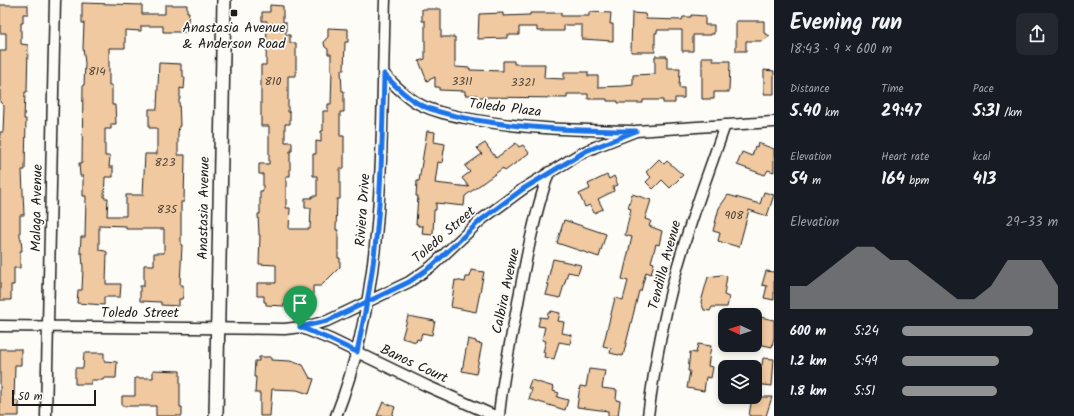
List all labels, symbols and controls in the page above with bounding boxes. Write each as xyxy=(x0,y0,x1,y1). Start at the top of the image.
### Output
text: Evening run xyxy=(790,6,902,41)
marker: Anastasia Avenue & Anderson Road xyxy=(229,8,239,18)
button: share xyxy=(1016,13,1058,55)
place label: Anastasia Avenue & Anderson Road xyxy=(182,17,286,55)
text: 18:43 · 9 × 600 m xyxy=(790,39,892,60)
house number: 814 xyxy=(88,62,106,81)
house number: 810 xyxy=(265,72,282,91)
house number: 3311 xyxy=(451,72,473,91)
house number: 3321 xyxy=(511,73,535,92)
text: Distance xyxy=(790,80,830,98)
text: Time xyxy=(881,80,904,98)
text: Pace xyxy=(973,80,994,98)
street label: Toledo Plaza xyxy=(468,93,542,123)
text: 5.40 xyxy=(790,98,821,125)
text: 29:47 xyxy=(881,98,921,125)
text: 5:31 xyxy=(973,98,1000,125)
text: km xyxy=(821,104,839,122)
text: /km xyxy=(1000,104,1022,122)
text: Elevation xyxy=(790,148,832,166)
text: Heart rate xyxy=(881,148,929,166)
text: kcal xyxy=(973,148,991,166)
house number: 823 xyxy=(154,153,176,172)
street label: Anastasia Avenue xyxy=(192,156,216,260)
street label: Malaga Avenue xyxy=(25,163,49,252)
text: 54 xyxy=(790,166,808,193)
text: 164 xyxy=(881,166,905,193)
text: 413 xyxy=(973,166,996,193)
street label: Riviera Drive xyxy=(349,172,377,247)
text: m xyxy=(808,172,821,190)
text: bpm xyxy=(905,172,929,190)
house number: 835 xyxy=(157,200,179,219)
street label: Toledo Street xyxy=(407,201,481,269)
house number: 908 xyxy=(724,206,744,225)
text: Elevation xyxy=(790,212,839,233)
text: 29–33 m xyxy=(1006,212,1058,233)
street label: Tendilla Avenue xyxy=(642,217,688,312)
street label: Calbira Avenue xyxy=(486,245,526,336)
pin xyxy=(283,286,317,327)
icon: arrive xyxy=(289,292,311,314)
street label: Toledo Street xyxy=(101,302,180,324)
north arrow xyxy=(718,308,762,352)
map controls xyxy=(718,308,762,404)
text: 600 m xyxy=(790,321,826,342)
text: 5:24 xyxy=(854,321,879,342)
street label: Banos Court xyxy=(377,339,452,390)
text: 1.2 km xyxy=(790,351,827,372)
text: 5:49 xyxy=(854,351,878,372)
button: layers xyxy=(718,360,762,404)
text: 1.8 km xyxy=(790,381,827,402)
text: 5:51 xyxy=(854,381,875,402)
scale bar xyxy=(12,388,96,407)
text: 50 m xyxy=(18,388,43,406)

